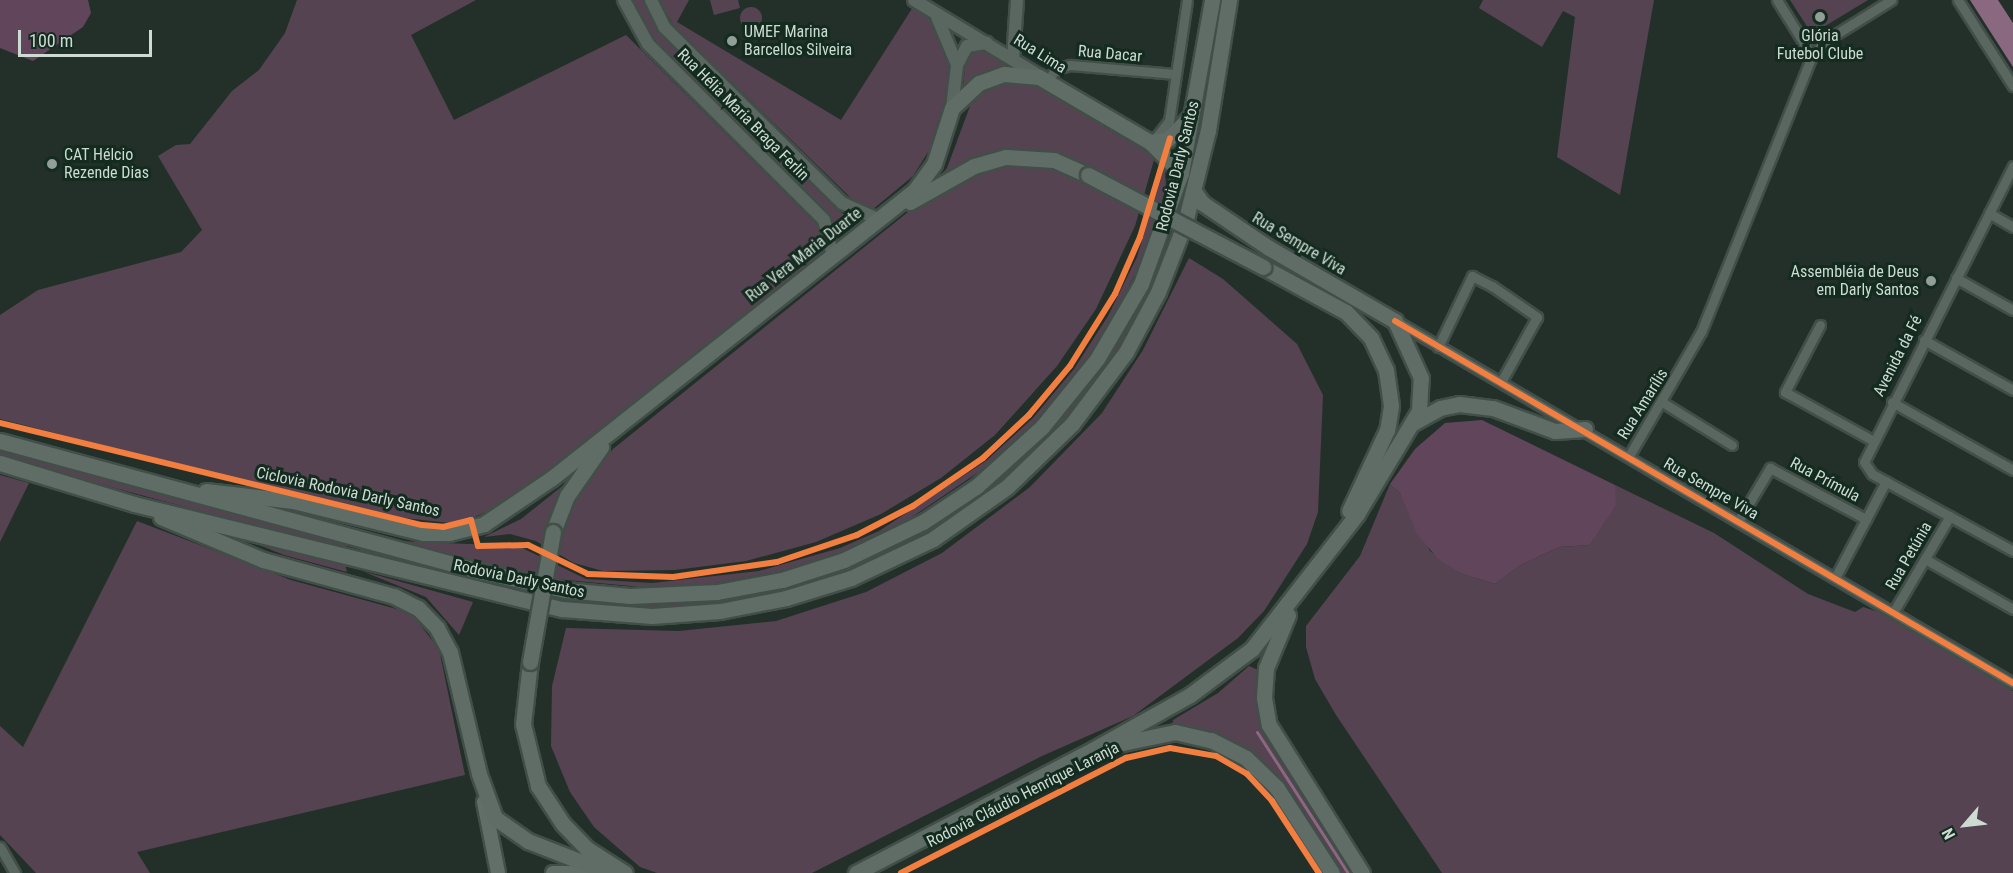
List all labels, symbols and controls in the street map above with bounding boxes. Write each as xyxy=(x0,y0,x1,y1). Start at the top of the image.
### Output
marker: Glória Futebol Clube xyxy=(1813,10,1827,24)
scale bar xyxy=(21,18,154,56)
place label: UMEF Marina Barcellos Silveira xyxy=(744,22,852,60)
place label: Glória Futebol Clube xyxy=(1777,26,1863,64)
text: 100 m xyxy=(29,30,73,51)
street label: Rua Lima xyxy=(1010,30,1070,78)
marker: UMEF Marina Barcellos Silveira xyxy=(725,34,739,48)
street label: Rua Dacar xyxy=(1077,42,1143,66)
street label: Rua Hélia Maria Braga Ferlin xyxy=(673,45,813,185)
street label: Rodovia Darly Santos xyxy=(1153,99,1203,233)
place label: CAT Hélcio Rezende Dias xyxy=(64,145,149,183)
marker: CAT Hélcio Rezende Dias xyxy=(45,157,59,171)
street label: Rua Vera Maria Duarte xyxy=(742,204,866,306)
street label: Rua Sempre Viva xyxy=(1249,208,1349,280)
place label: Assembléia de Deus em Darly Santos xyxy=(1791,262,1919,300)
marker: Assembléia de Deus em Darly Santos xyxy=(1924,274,1938,288)
street label: Avenida da Fé xyxy=(1869,312,1927,400)
street label: Rua Amarílis xyxy=(1614,365,1672,443)
street label: Rua Sempre Viva xyxy=(1660,454,1762,524)
street label: Rua Prímula xyxy=(1787,454,1863,506)
street label: Ciclovia Rodovia Darly Santos xyxy=(255,463,441,521)
street label: Rua Petúnia xyxy=(1882,519,1936,593)
street label: Rodovia Darly Santos xyxy=(452,556,586,602)
street label: Rodovia Cláudio Henrique Laranja xyxy=(924,738,1122,852)
north arrow xyxy=(1935,795,1995,855)
text: N xyxy=(1938,825,1959,842)

